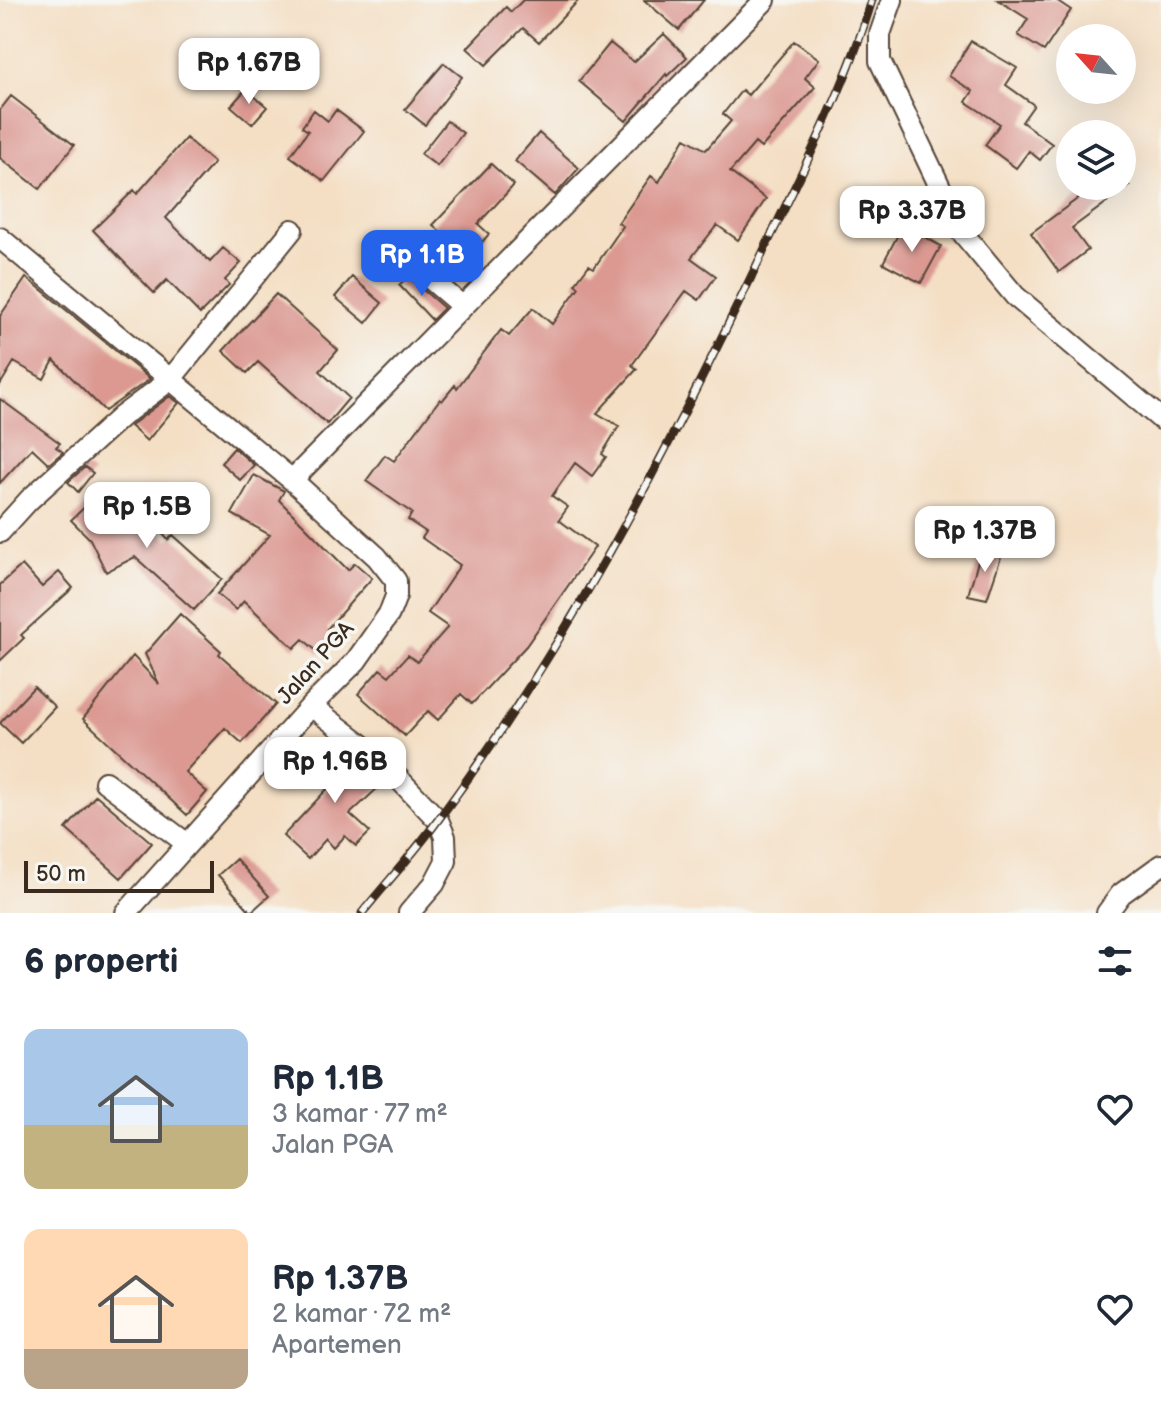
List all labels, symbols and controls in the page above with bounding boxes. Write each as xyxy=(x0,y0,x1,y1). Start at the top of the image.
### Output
north arrow xyxy=(1056,24,1136,104)
map controls xyxy=(1056,24,1136,200)
pin: Rp 1.67B xyxy=(166,38,332,106)
text: Rp 1.67B xyxy=(197,48,301,79)
button: layers xyxy=(1056,120,1136,200)
pin: Rp 3.37B xyxy=(829,186,995,254)
text: Rp 3.37B xyxy=(858,196,966,227)
pin: Rp 1.1B xyxy=(348,230,496,298)
text: Rp 1.1B xyxy=(379,240,465,271)
pin: Rp 1.5B xyxy=(73,482,221,550)
text: Rp 1.5B xyxy=(102,492,192,523)
pin: Rp 1.37B xyxy=(902,506,1068,574)
text: Rp 1.37B xyxy=(933,516,1037,547)
street label: Jalan PGA xyxy=(272,615,361,710)
pin: Rp 1.96B xyxy=(252,737,418,805)
text: Rp 1.96B xyxy=(282,747,388,778)
scale bar xyxy=(24,857,214,893)
text: 50 m xyxy=(36,861,86,888)
icon: filters xyxy=(1093,939,1137,983)
text: 6 properti xyxy=(24,941,178,982)
text: Rp 1.1B xyxy=(272,1058,384,1099)
icon: home xyxy=(88,1061,184,1157)
icon: heart xyxy=(1093,1087,1137,1131)
text: 3 kamar · 77 m² xyxy=(272,1099,448,1130)
text: Jalan PGA xyxy=(272,1130,393,1161)
text: Rp 1.37B xyxy=(272,1258,408,1299)
icon: home xyxy=(88,1261,184,1357)
icon: heart xyxy=(1093,1287,1137,1331)
text: 2 kamar · 72 m² xyxy=(272,1299,451,1330)
text: Apartemen xyxy=(272,1330,402,1361)

